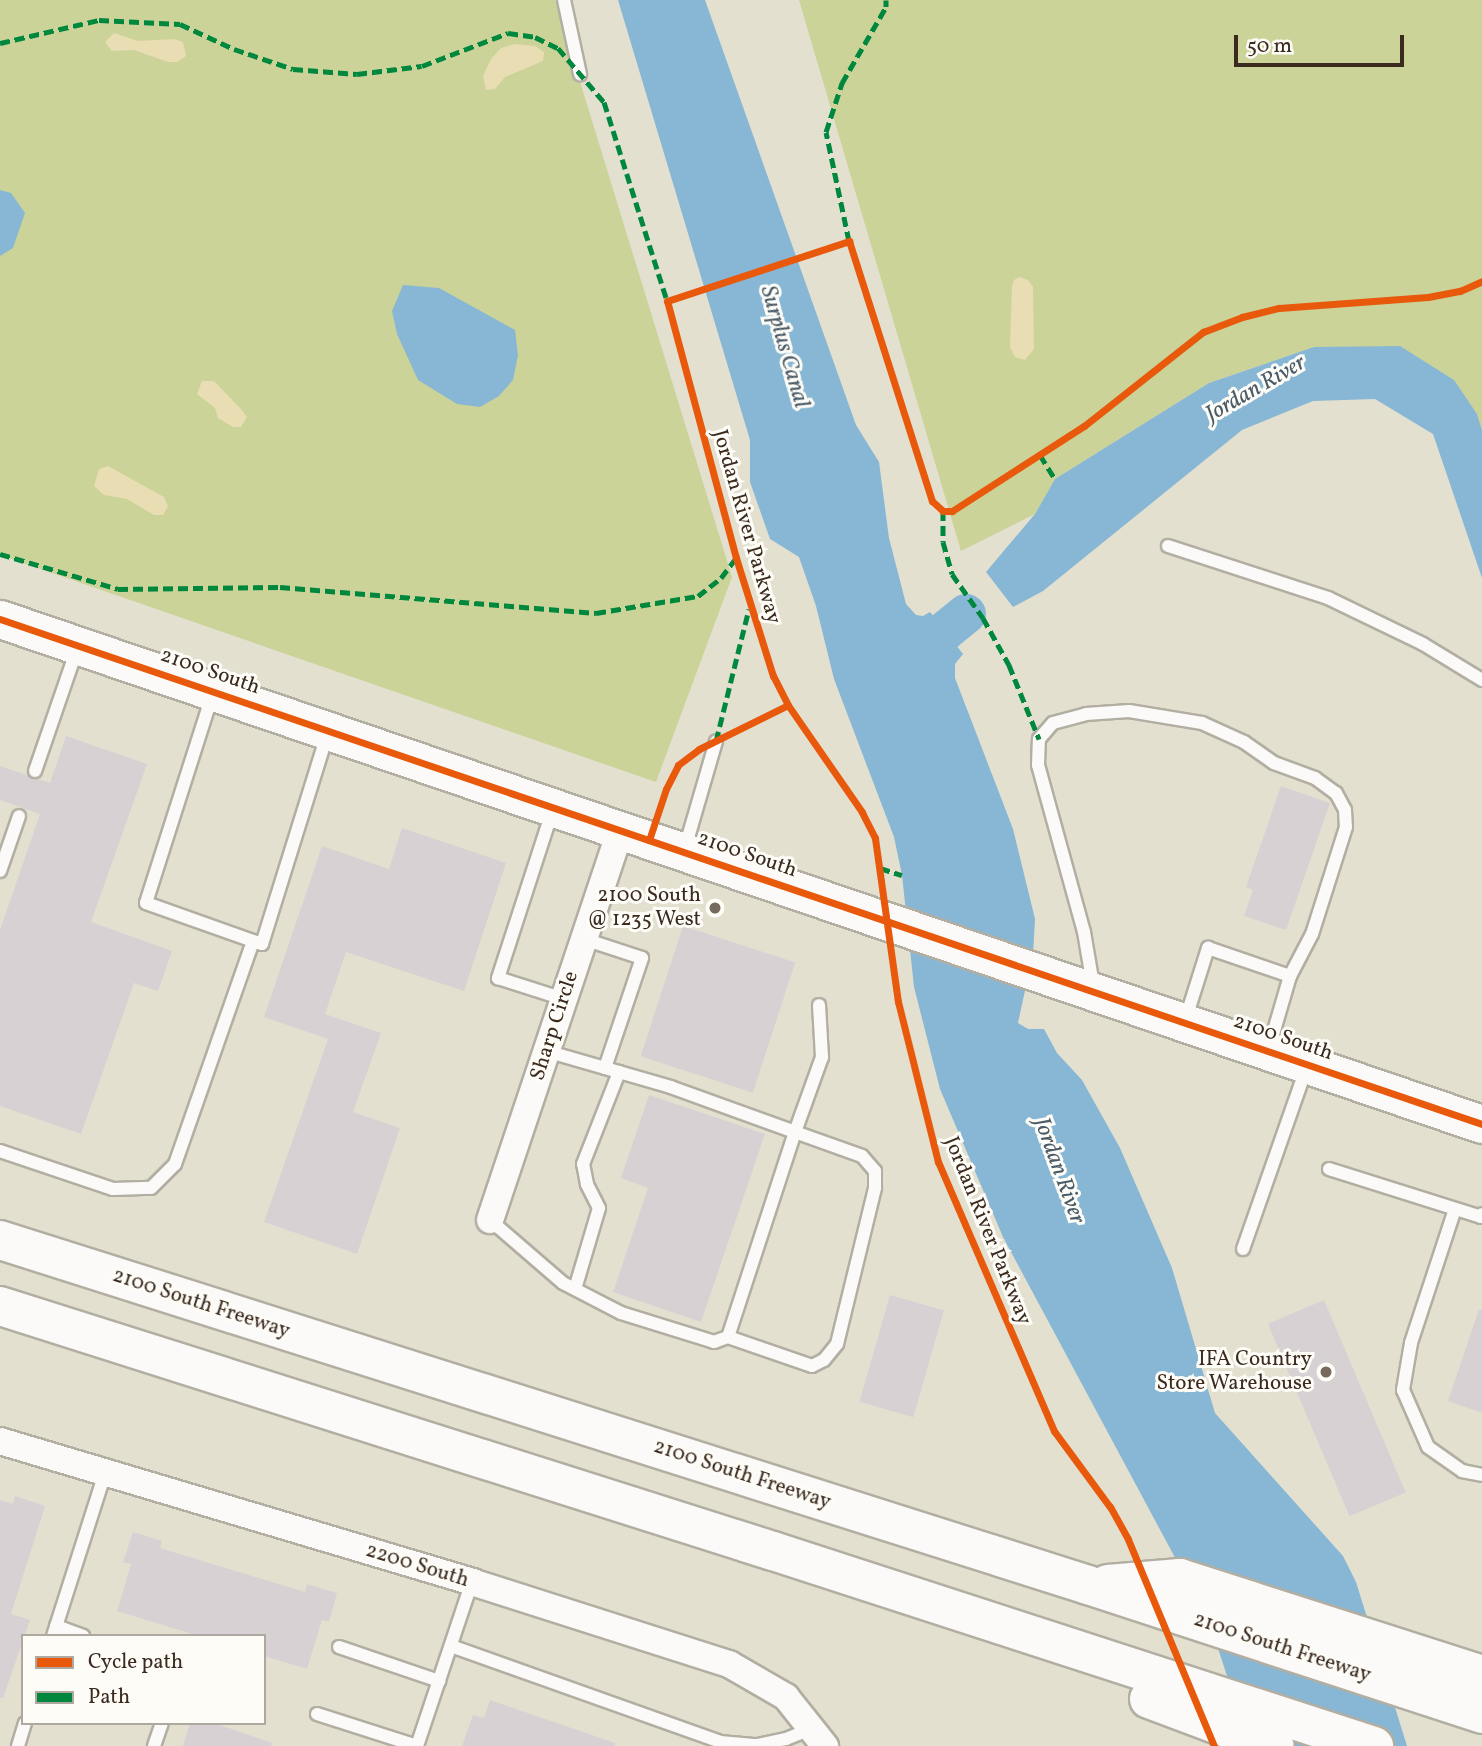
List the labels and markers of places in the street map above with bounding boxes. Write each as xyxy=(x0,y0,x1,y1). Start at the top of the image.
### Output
place label: 2100 South @ 1235 West xyxy=(586,883,701,933)
marker: 2100 South @ 1235 West xyxy=(707,900,723,916)
place label: IFA Country Store Warehouse xyxy=(1156,1347,1312,1397)
marker: IFA Country Store Warehouse xyxy=(1318,1364,1334,1380)

